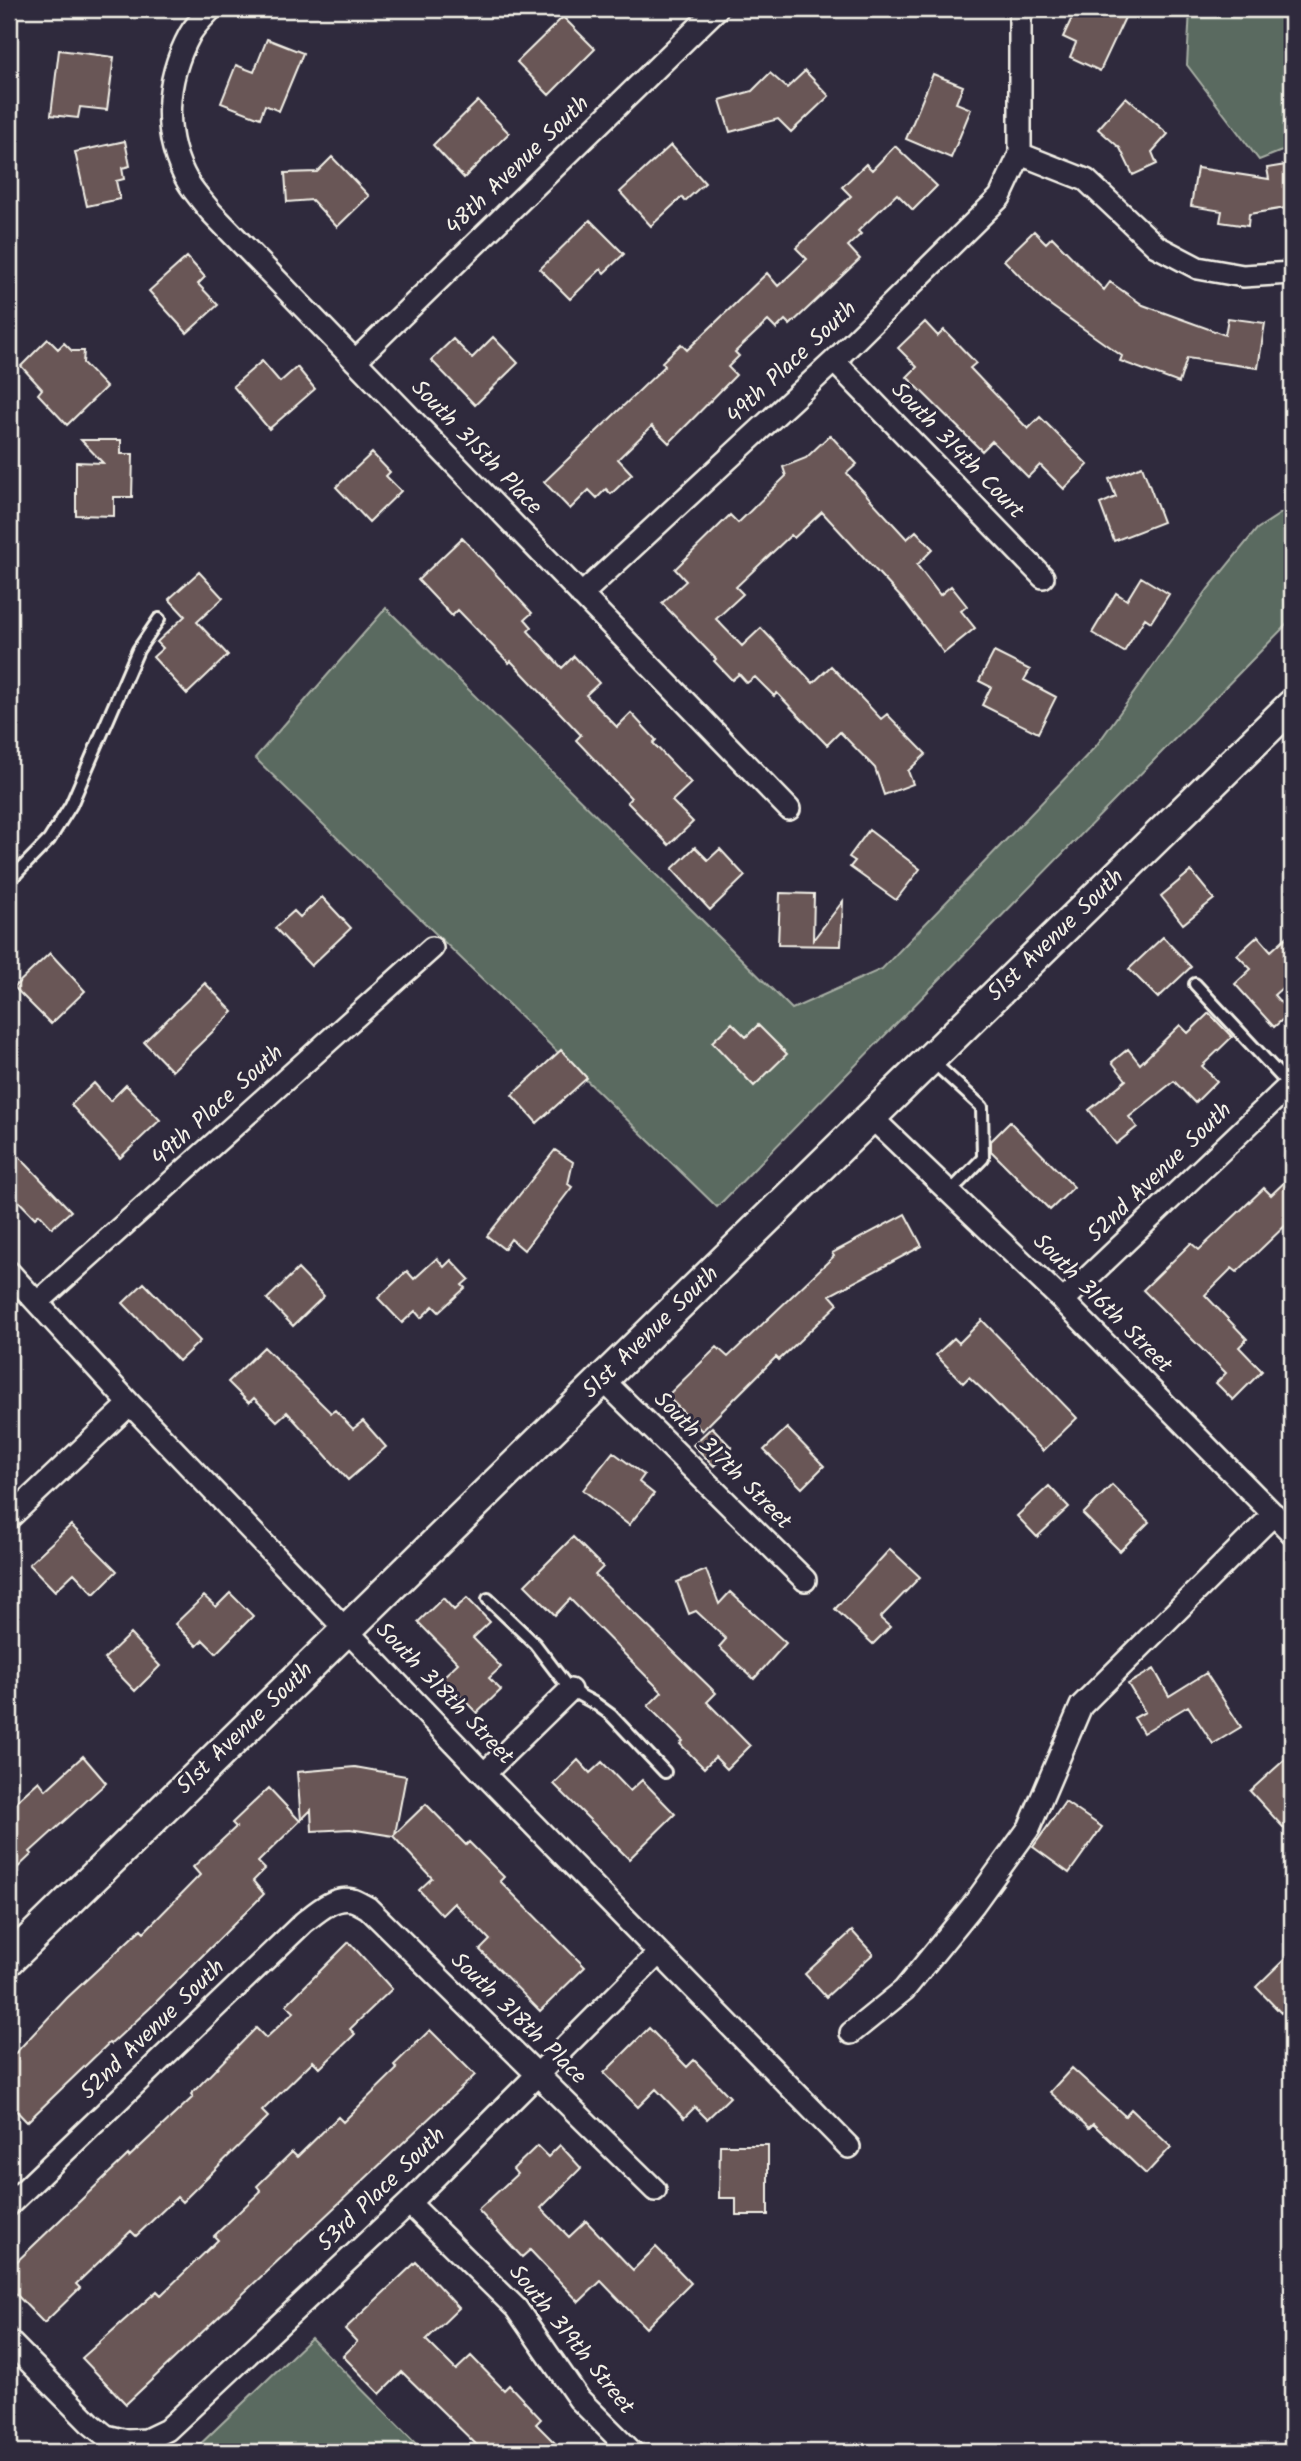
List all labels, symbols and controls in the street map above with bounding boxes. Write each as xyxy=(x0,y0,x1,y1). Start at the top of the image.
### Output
street label: 48th Avenue South xyxy=(438,87,598,245)
street label: 49th Place South xyxy=(718,293,866,433)
street label: South 315th Place xyxy=(402,372,550,524)
street label: South 314th Court xyxy=(882,374,1033,529)
street label: 51st Avenue South xyxy=(979,861,1133,1011)
street label: 49th Place South xyxy=(144,1036,292,1176)
street label: 52nd Avenue South xyxy=(1079,1094,1241,1252)
street label: South 316th Street xyxy=(1023,1225,1181,1383)
street label: 51st Avenue South xyxy=(574,1258,728,1408)
street label: South 317th Street xyxy=(644,1383,801,1540)
street label: South 318th Street xyxy=(366,1614,523,1775)
street label: 51st Avenue South xyxy=(168,1654,322,1804)
street label: South 318th Place xyxy=(441,1944,595,2094)
street label: 52nd Avenue South xyxy=(72,1951,234,2109)
street label: 53rd Place South xyxy=(309,2119,455,2261)
street label: South 319th Street xyxy=(499,2257,644,2424)

